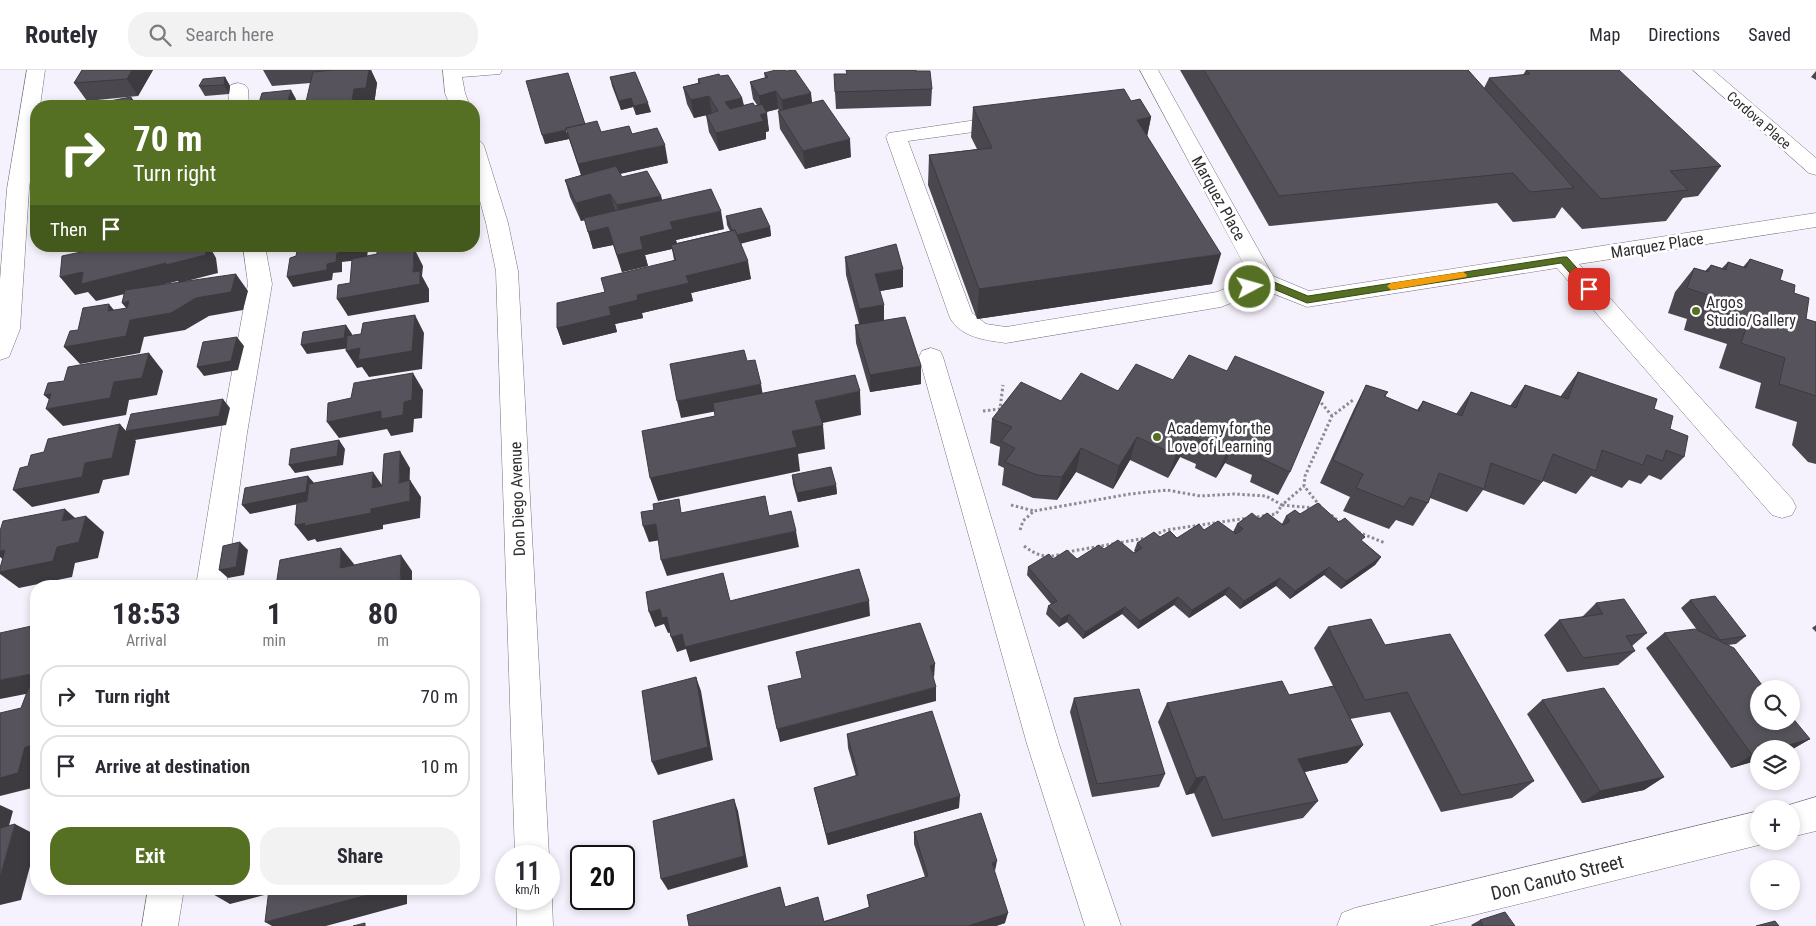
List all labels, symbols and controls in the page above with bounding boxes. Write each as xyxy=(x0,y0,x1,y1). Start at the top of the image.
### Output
search box xyxy=(128,12,478,57)
text: Routely xyxy=(25,21,98,49)
icon: search xyxy=(146,21,174,49)
text: Search here xyxy=(186,23,274,46)
text: Map xyxy=(1589,24,1620,45)
text: Directions xyxy=(1648,24,1720,45)
text: Saved xyxy=(1748,24,1791,45)
street label: Cordova Place xyxy=(1724,88,1795,152)
text: 70 m xyxy=(133,119,202,160)
icon: right xyxy=(50,120,115,185)
street label: Marquez Place xyxy=(1188,153,1250,244)
text: Turn right xyxy=(133,161,216,186)
icon: arrive xyxy=(97,215,125,243)
text: Then xyxy=(50,218,87,241)
street label: Marquez Place xyxy=(1609,229,1705,262)
position arrow xyxy=(1223,260,1275,312)
pin xyxy=(1568,268,1610,310)
icon: arrive xyxy=(1575,275,1603,303)
place label: Argos Studio/Gallery xyxy=(1706,293,1796,330)
marker: Argos Studio/Gallery xyxy=(1690,305,1702,317)
place label: Academy for the Love of Learning xyxy=(1167,419,1272,456)
marker: Academy for the Love of Learning xyxy=(1151,431,1163,443)
street label: Don Diego Avenue xyxy=(506,441,529,557)
text: 18:53 xyxy=(112,596,181,631)
text: 1 xyxy=(267,596,282,631)
text: 80 xyxy=(368,596,398,631)
text: Arrival xyxy=(126,631,167,650)
text: min xyxy=(263,631,286,650)
text: m xyxy=(377,631,389,650)
map controls xyxy=(1750,680,1800,910)
button: search xyxy=(1750,680,1800,730)
icon: right xyxy=(52,682,80,710)
text: Turn right xyxy=(95,685,170,708)
text: 70 m xyxy=(421,685,458,708)
button: layers xyxy=(1750,740,1800,790)
icon: arrive xyxy=(52,752,80,780)
text: Arrive at destination xyxy=(95,755,250,778)
text: 10 m xyxy=(421,755,458,778)
button: + xyxy=(1750,800,1800,850)
button: Exit xyxy=(50,827,250,885)
button: Share xyxy=(260,827,460,885)
speed limit sign: 20 xyxy=(570,845,635,910)
street label: Don Canuto Street xyxy=(1488,850,1626,905)
text: 11 xyxy=(515,857,540,886)
button: − xyxy=(1750,860,1800,910)
text: km/h xyxy=(515,883,540,897)

